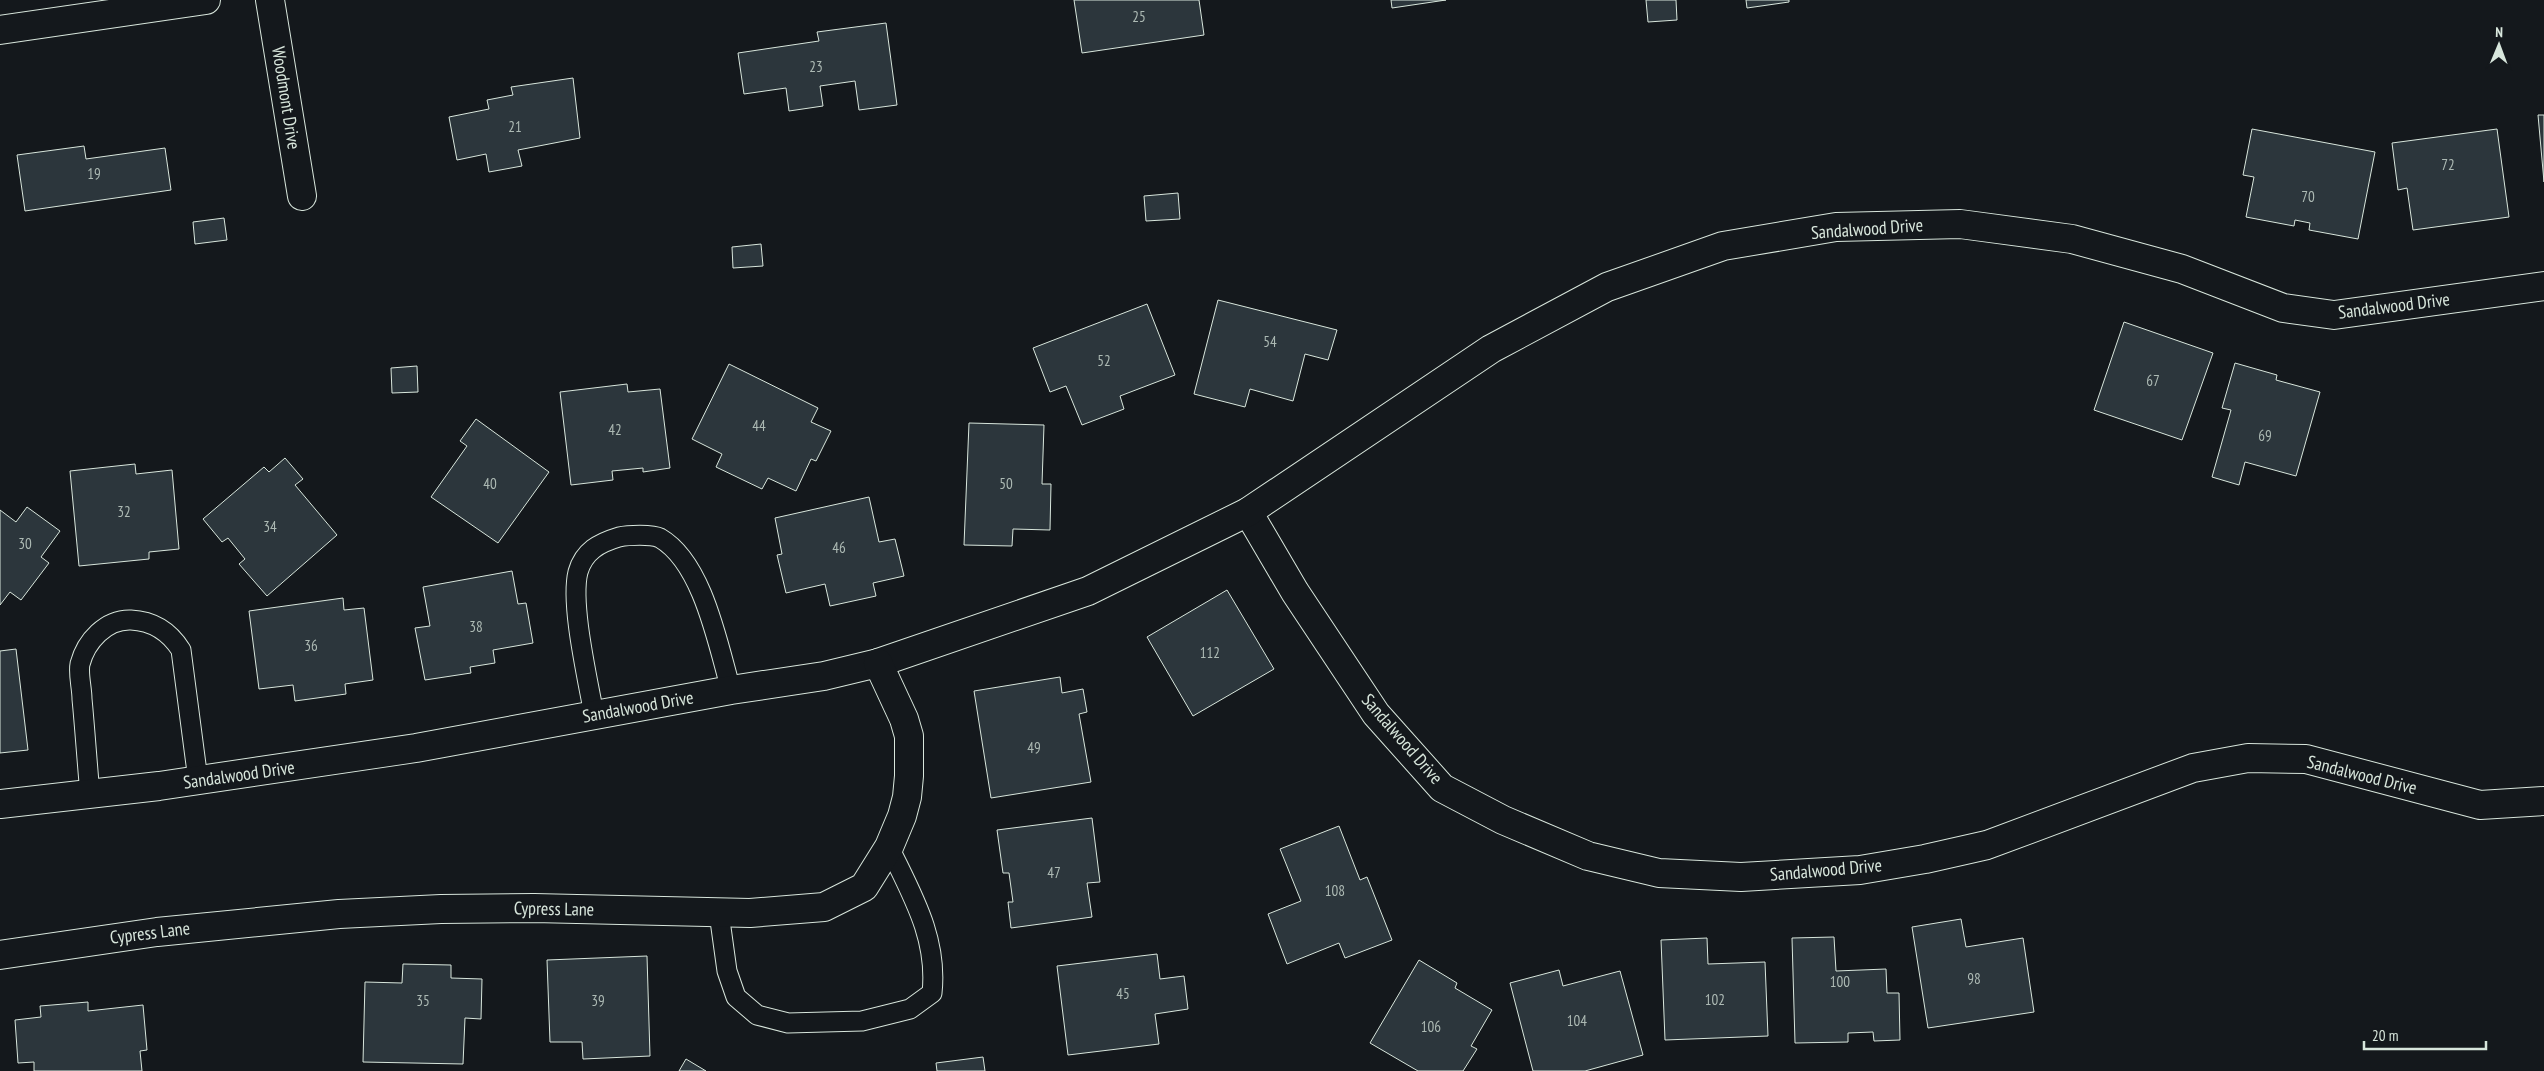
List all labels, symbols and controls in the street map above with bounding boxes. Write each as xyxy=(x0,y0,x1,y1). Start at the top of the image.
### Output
house number: 25 xyxy=(1132,7,1146,26)
north arrow xyxy=(2474,20,2524,70)
text: N xyxy=(2495,23,2503,41)
street label: Woodmont Drive xyxy=(267,45,306,151)
house number: 23 xyxy=(809,57,823,76)
house number: 21 xyxy=(508,117,522,136)
house number: 72 xyxy=(2441,155,2455,174)
house number: 19 xyxy=(87,164,101,183)
house number: 70 xyxy=(2301,187,2315,206)
street label: Sandalwood Drive xyxy=(1810,213,1924,244)
street label: Sandalwood Drive xyxy=(2337,287,2451,324)
house number: 54 xyxy=(1263,332,1277,351)
house number: 52 xyxy=(1097,351,1111,370)
house number: 67 xyxy=(2146,371,2160,390)
house number: 44 xyxy=(752,416,766,435)
house number: 42 xyxy=(608,420,622,439)
house number: 69 xyxy=(2258,426,2272,445)
house number: 40 xyxy=(483,474,497,493)
house number: 50 xyxy=(999,474,1013,493)
house number: 32 xyxy=(117,502,131,521)
house number: 34 xyxy=(263,517,277,536)
house number: 30 xyxy=(18,534,32,553)
house number: 46 xyxy=(832,538,846,557)
house number: 38 xyxy=(469,617,483,636)
house number: 36 xyxy=(304,636,318,655)
house number: 112 xyxy=(1200,643,1220,662)
street label: Sandalwood Drive xyxy=(581,685,695,728)
street label: Sandalwood Drive xyxy=(1357,689,1448,789)
house number: 49 xyxy=(1027,738,1041,757)
street label: Sandalwood Drive xyxy=(2305,750,2419,799)
street label: Sandalwood Drive xyxy=(182,755,296,794)
street label: Sandalwood Drive xyxy=(1769,853,1883,886)
house number: 47 xyxy=(1047,863,1061,882)
house number: 108 xyxy=(1325,881,1345,900)
street label: Cypress Lane xyxy=(514,896,594,921)
street label: Cypress Lane xyxy=(109,916,191,949)
house number: 98 xyxy=(1967,969,1981,988)
house number: 100 xyxy=(1830,972,1850,991)
house number: 45 xyxy=(1116,984,1130,1003)
house number: 102 xyxy=(1705,990,1725,1009)
house number: 35 xyxy=(416,991,430,1010)
house number: 39 xyxy=(591,991,605,1010)
house number: 104 xyxy=(1567,1011,1587,1030)
house number: 106 xyxy=(1421,1017,1441,1036)
scale bar xyxy=(2364,1018,2486,1050)
text: 20 m xyxy=(2372,1026,2398,1045)

